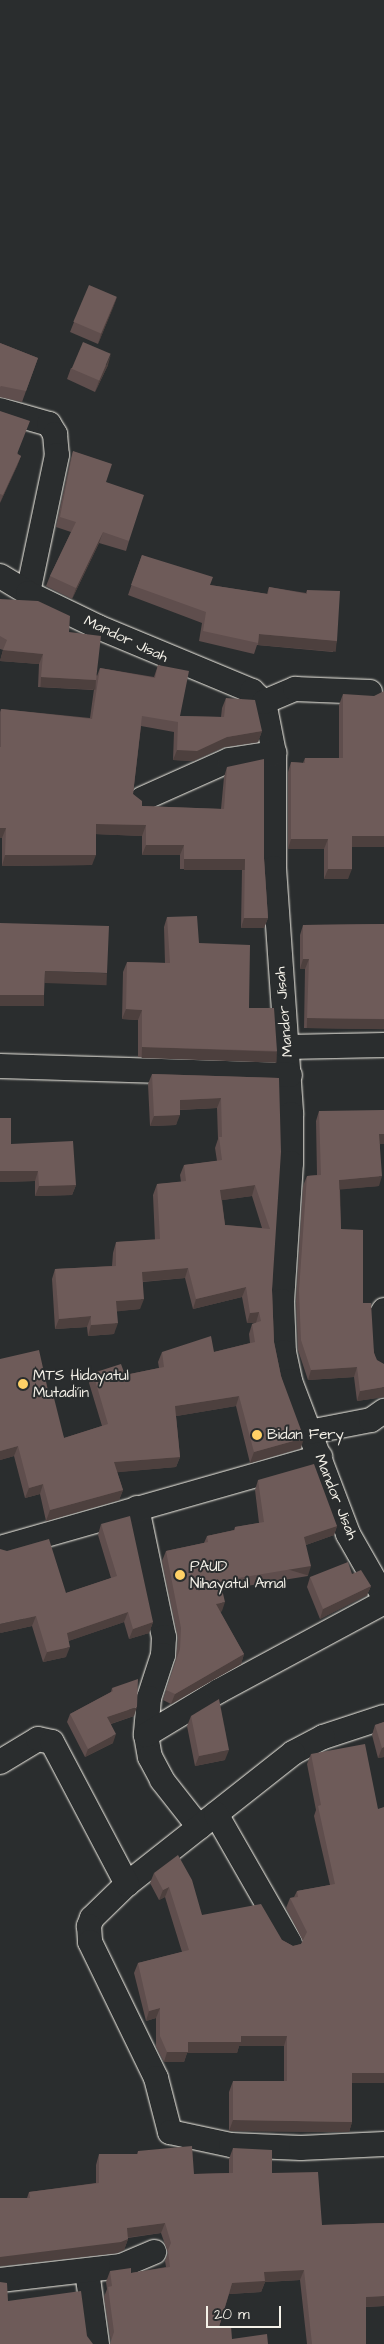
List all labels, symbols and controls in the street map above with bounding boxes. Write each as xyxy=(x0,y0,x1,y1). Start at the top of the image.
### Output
street label: Mandor Jisah xyxy=(81,612,171,666)
street label: Mandor Jisah xyxy=(271,966,297,1058)
place label: MTS Hidayatul Mutadi'in xyxy=(33,1366,129,1401)
marker: MTS Hidayatul Mutadi'in xyxy=(17,1378,29,1390)
place label: Bidan Fery xyxy=(267,1426,344,1444)
marker: Bidan Fery xyxy=(251,1429,263,1441)
street label: Mandor Jisah xyxy=(311,1452,361,1542)
place label: PAUD Nihayatul Amal xyxy=(190,1557,286,1592)
marker: PAUD Nihayatul Amal xyxy=(174,1569,186,1581)
scale bar xyxy=(209,2296,284,2328)
text: 20 m xyxy=(214,2304,250,2325)

